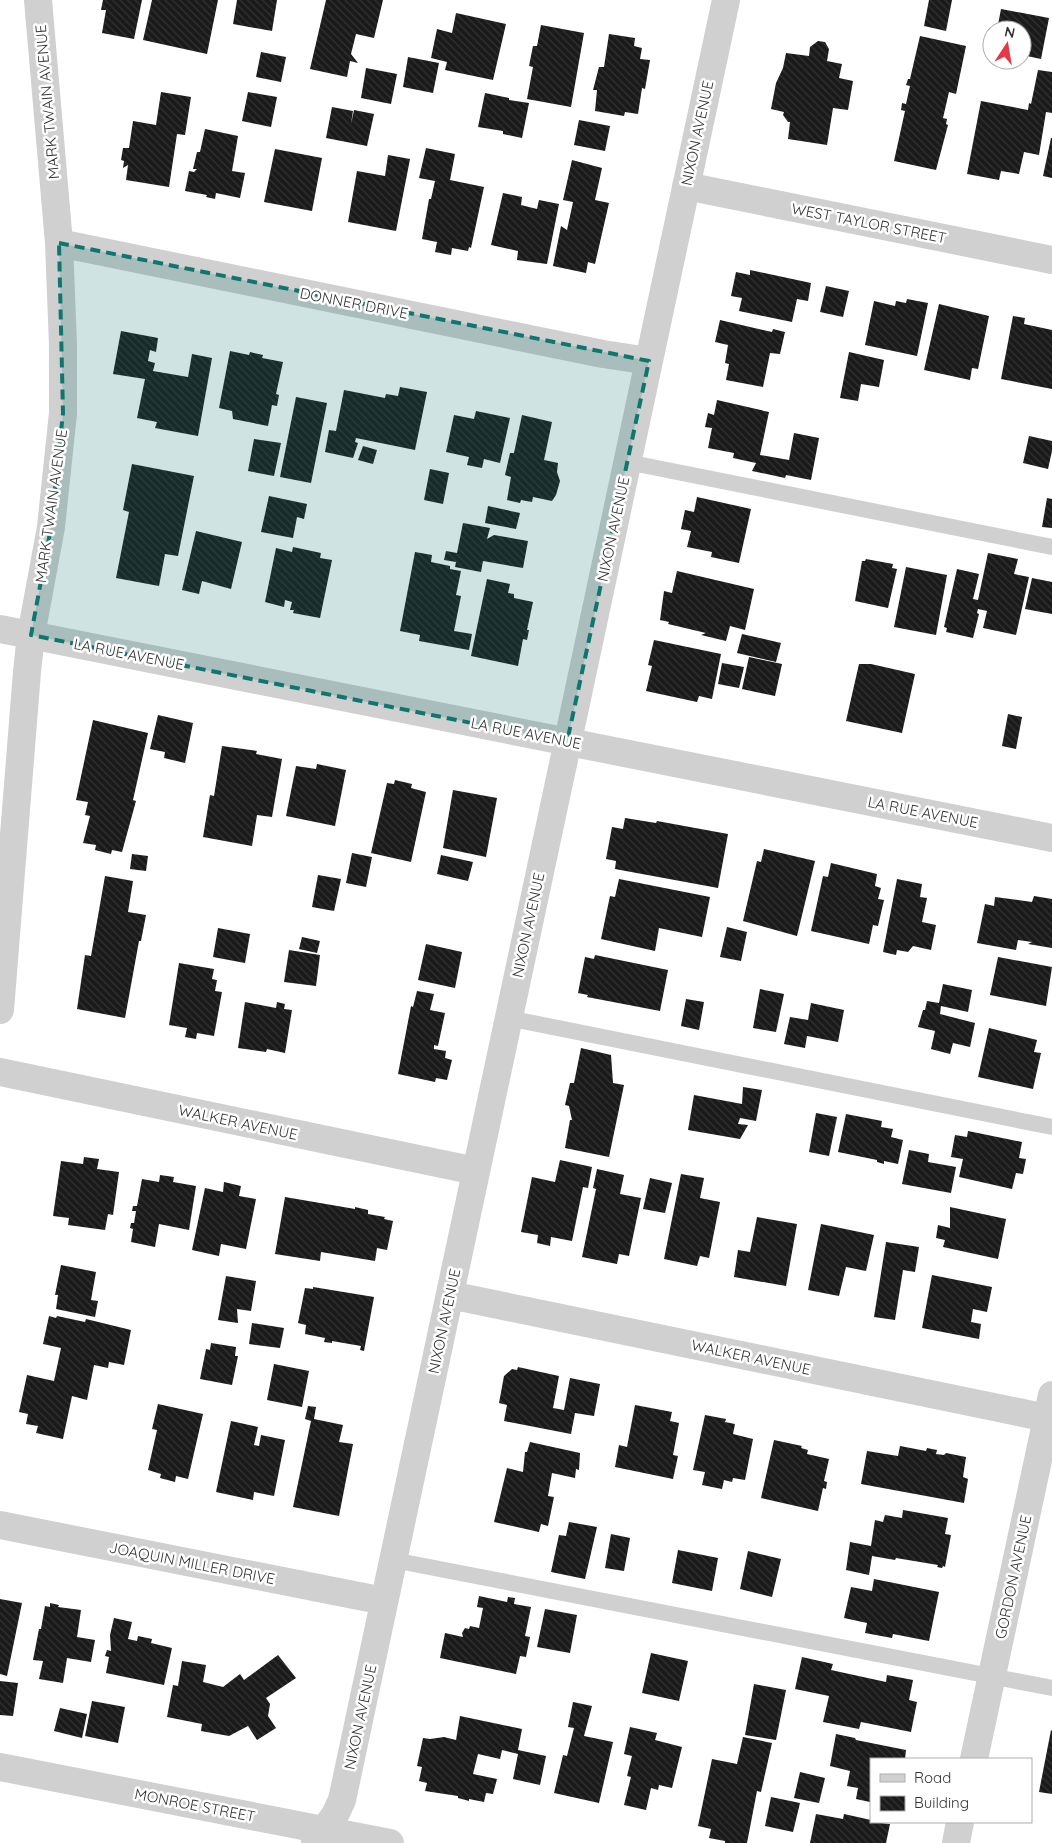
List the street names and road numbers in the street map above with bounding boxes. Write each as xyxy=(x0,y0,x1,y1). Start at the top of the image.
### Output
street label: MARK TWAIN AVENUE xyxy=(31,24,63,180)
street label: NIXON AVENUE xyxy=(677,79,717,187)
street label: WEST TAYLOR STREET xyxy=(790,199,948,247)
street label: DONNER DRIVE xyxy=(298,283,410,323)
street label: MARK TWAIN AVENUE xyxy=(31,428,71,584)
street label: NIXON AVENUE xyxy=(593,475,633,583)
street label: LA RUE AVENUE xyxy=(72,634,186,674)
street label: LA RUE AVENUE xyxy=(469,713,583,753)
street label: LA RUE AVENUE xyxy=(866,792,980,832)
street label: NIXON AVENUE xyxy=(508,871,548,979)
street label: WALKER AVENUE xyxy=(177,1100,299,1144)
street label: NIXON AVENUE xyxy=(424,1267,464,1375)
street label: WALKER AVENUE xyxy=(690,1335,812,1379)
street label: GORDON AVENUE xyxy=(991,1513,1035,1641)
street label: JOAQUIN MILLER DRIVE xyxy=(107,1538,277,1588)
street label: NIXON AVENUE xyxy=(340,1663,380,1771)
street label: MONROE STREET xyxy=(133,1784,257,1826)

